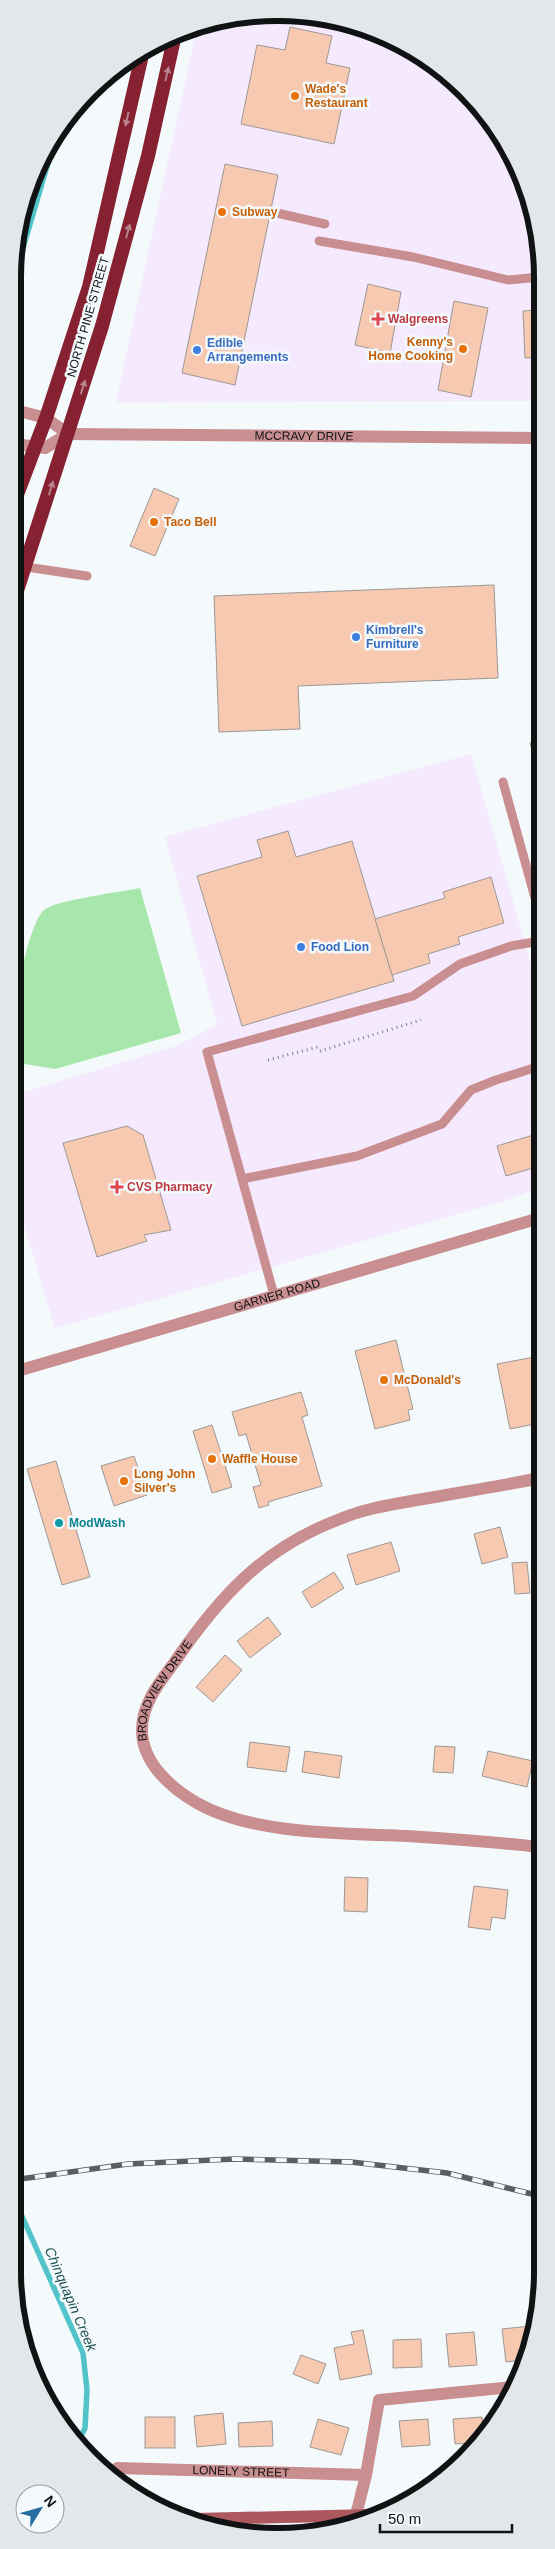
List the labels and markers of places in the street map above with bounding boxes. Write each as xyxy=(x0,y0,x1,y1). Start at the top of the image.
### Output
place label: Wade's Restaurant xyxy=(305,82,368,110)
marker: Wade's Restaurant xyxy=(289,90,301,102)
place label: Subway xyxy=(232,205,278,219)
marker: Subway xyxy=(216,206,228,218)
place label: Walgreens xyxy=(388,312,449,326)
marker: Walgreens xyxy=(372,313,384,325)
place label: Kenny's Home Cooking xyxy=(368,335,453,363)
place label: Edible Arrangements xyxy=(207,336,289,364)
marker: Kenny's Home Cooking xyxy=(457,343,469,355)
marker: Edible Arrangements xyxy=(191,344,203,356)
place label: Taco Bell xyxy=(164,515,216,529)
marker: Taco Bell xyxy=(148,516,160,528)
place label: Kimbrell's Furniture xyxy=(366,623,424,651)
marker: Kimbrell's Furniture xyxy=(350,631,362,643)
place label: Food Lion xyxy=(311,940,369,954)
marker: Food Lion xyxy=(295,941,307,953)
place label: CVS Pharmacy xyxy=(127,1180,213,1194)
marker: CVS Pharmacy xyxy=(111,1181,123,1193)
place label: McDonald's xyxy=(394,1373,461,1387)
marker: McDonald's xyxy=(378,1374,390,1386)
place label: Waffle House xyxy=(222,1452,298,1466)
marker: Waffle House xyxy=(206,1453,218,1465)
place label: Long John Silver's xyxy=(134,1467,195,1495)
marker: Long John Silver's xyxy=(118,1475,130,1487)
place label: ModWash xyxy=(69,1516,125,1530)
marker: ModWash xyxy=(53,1517,65,1529)

